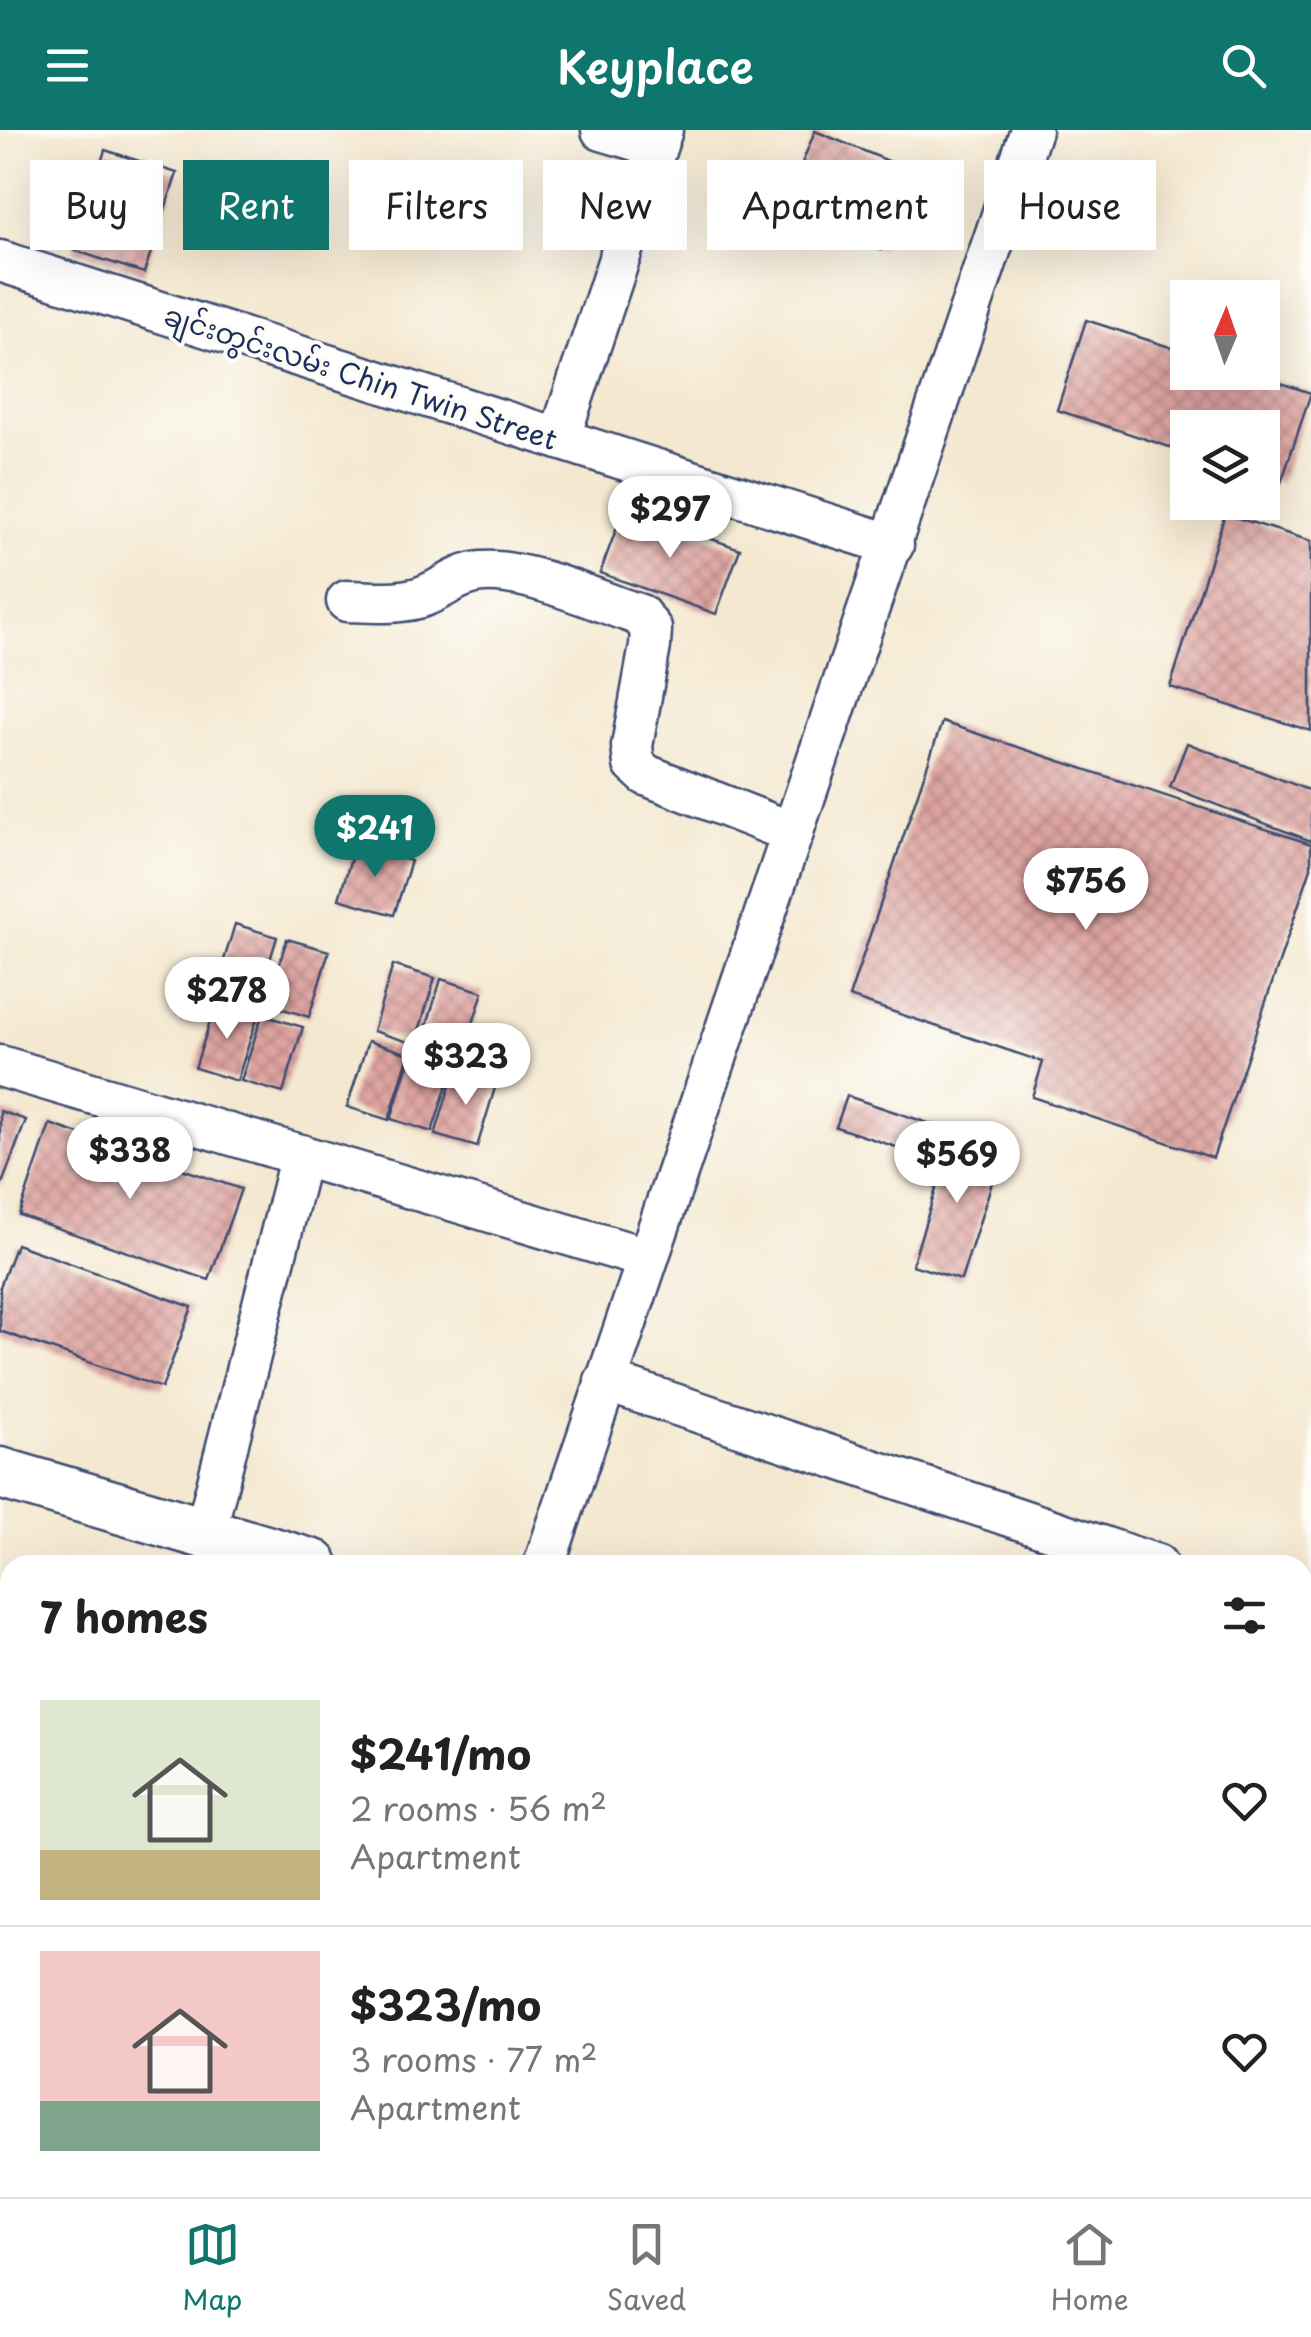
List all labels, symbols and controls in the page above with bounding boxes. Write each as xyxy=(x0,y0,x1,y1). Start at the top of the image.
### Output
text: Keyplace xyxy=(557,31,754,99)
icon: menu xyxy=(40,38,95,93)
icon: search xyxy=(1216,38,1271,93)
chip: Buy xyxy=(30,160,163,250)
chip: Rent xyxy=(183,160,329,250)
chip: Filters xyxy=(349,160,523,250)
chip: New xyxy=(543,160,687,250)
chip: Apartment xyxy=(707,160,964,250)
chip: House xyxy=(984,160,1156,250)
north arrow xyxy=(1170,280,1280,390)
map controls xyxy=(1170,280,1280,520)
street label: ချင်းတွင်းလမ်း Chin Twin Street xyxy=(158,292,563,463)
button: layers xyxy=(1170,410,1280,520)
pin: $297 xyxy=(611,476,729,561)
text: $297 xyxy=(630,484,710,532)
pin: $241 xyxy=(316,795,434,880)
text: $241 xyxy=(336,803,414,851)
pin: $756 xyxy=(1027,848,1145,933)
text: $756 xyxy=(1045,856,1127,904)
pin: $278 xyxy=(168,957,286,1042)
text: $278 xyxy=(187,965,267,1013)
pin: $323 xyxy=(407,1023,525,1108)
text: $323 xyxy=(424,1031,508,1079)
pin: $338 xyxy=(71,1117,189,1202)
pin: $569 xyxy=(898,1121,1016,1206)
text: $338 xyxy=(89,1125,171,1173)
text: $569 xyxy=(916,1129,998,1177)
text: 7 homes xyxy=(40,1584,208,1647)
icon: filters xyxy=(1217,1588,1272,1643)
text: $241/mo xyxy=(350,1721,531,1784)
icon: home xyxy=(120,1740,240,1860)
icon: heart xyxy=(1217,1773,1272,1828)
text: 2 rooms · 56 m² xyxy=(350,1784,607,1832)
text: Apartment xyxy=(350,1832,521,1880)
text: $323/mo xyxy=(350,1972,541,2035)
icon: home xyxy=(120,1991,240,2111)
icon: heart xyxy=(1217,2024,1272,2079)
text: 3 rooms · 77 m² xyxy=(350,2035,598,2083)
text: Apartment xyxy=(350,2083,521,2131)
tab: Map xyxy=(182,2217,242,2320)
tab: Saved xyxy=(607,2217,686,2320)
tab: Home xyxy=(1051,2217,1129,2320)

